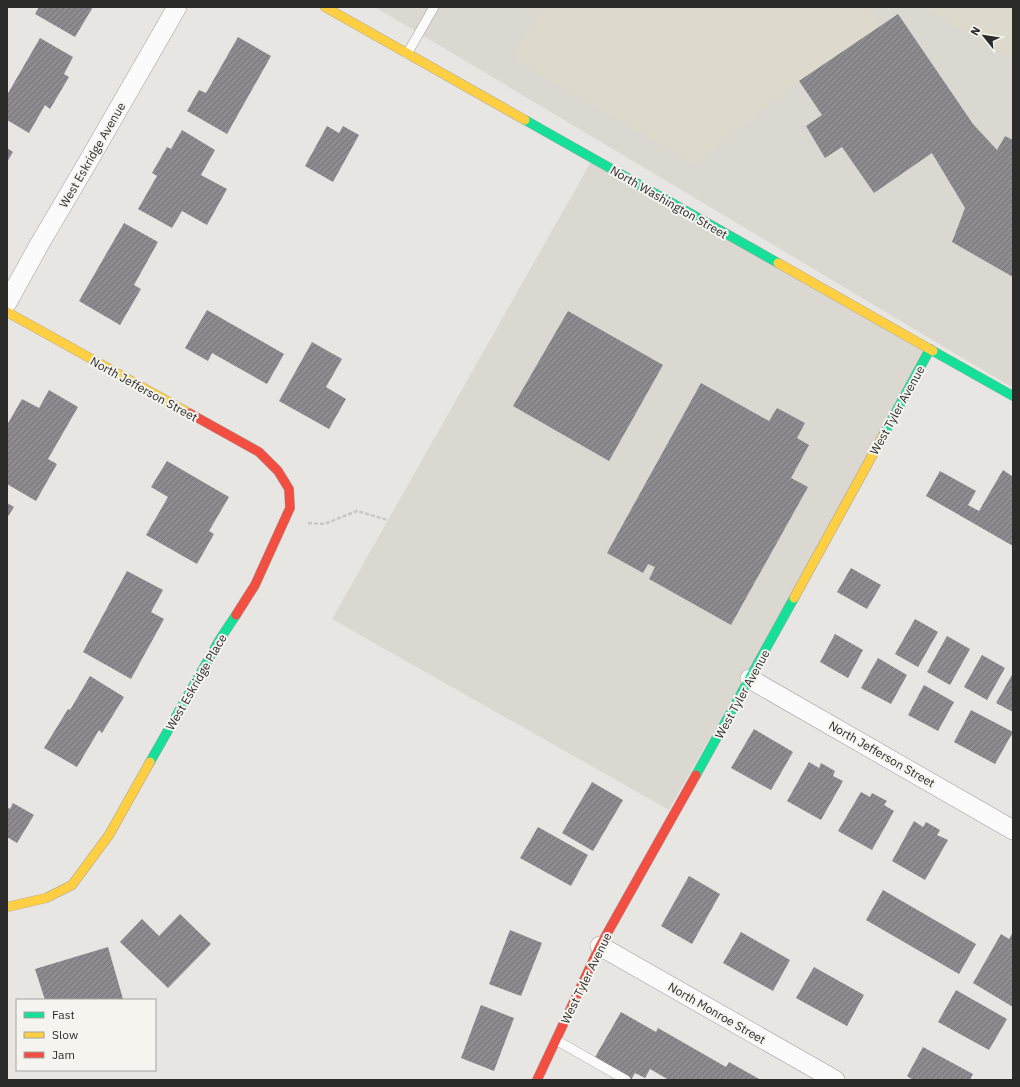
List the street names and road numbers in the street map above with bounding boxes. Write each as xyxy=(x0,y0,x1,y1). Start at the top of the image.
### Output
street label: West Eskridge Avenue xyxy=(56,99,128,210)
street label: North Washington Street xyxy=(608,162,730,242)
street label: North Jefferson Street xyxy=(88,353,200,425)
street label: West Tyler Avenue xyxy=(866,363,928,457)
street label: West Eskridge Place xyxy=(162,631,230,733)
street label: West Tyler Avenue xyxy=(711,647,773,741)
street label: North Jefferson Street xyxy=(826,717,938,791)
street label: West Tyler Avenue xyxy=(557,930,615,1026)
street label: North Monroe Street xyxy=(666,979,768,1047)

